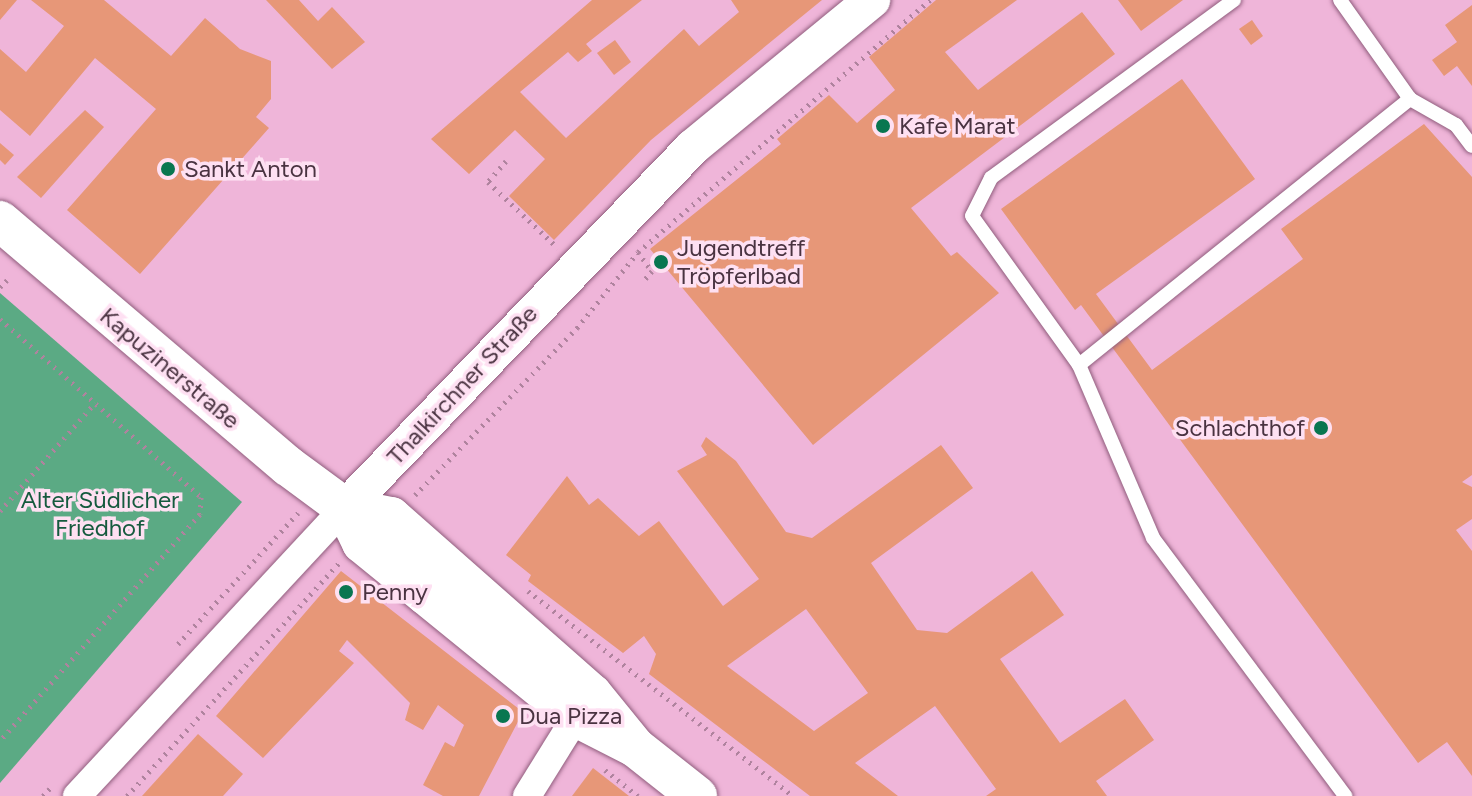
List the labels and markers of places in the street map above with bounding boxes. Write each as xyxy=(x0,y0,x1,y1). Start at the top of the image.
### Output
place label: Kafe Marat xyxy=(899,112,1015,140)
marker: Kafe Marat xyxy=(874,117,892,135)
place label: Sankt Anton xyxy=(184,155,317,183)
marker: Sankt Anton xyxy=(159,160,177,178)
place label: Jugendtreff Tröpferlbad xyxy=(677,234,805,290)
marker: Jugendtreff Tröpferlbad xyxy=(652,253,670,271)
place label: Schlachthof xyxy=(1175,414,1305,442)
marker: Schlachthof xyxy=(1312,419,1330,437)
place label: Penny xyxy=(362,578,428,606)
marker: Penny xyxy=(337,583,355,601)
place label: Dua Pizza xyxy=(519,702,622,730)
marker: Dua Pizza xyxy=(494,707,512,725)

